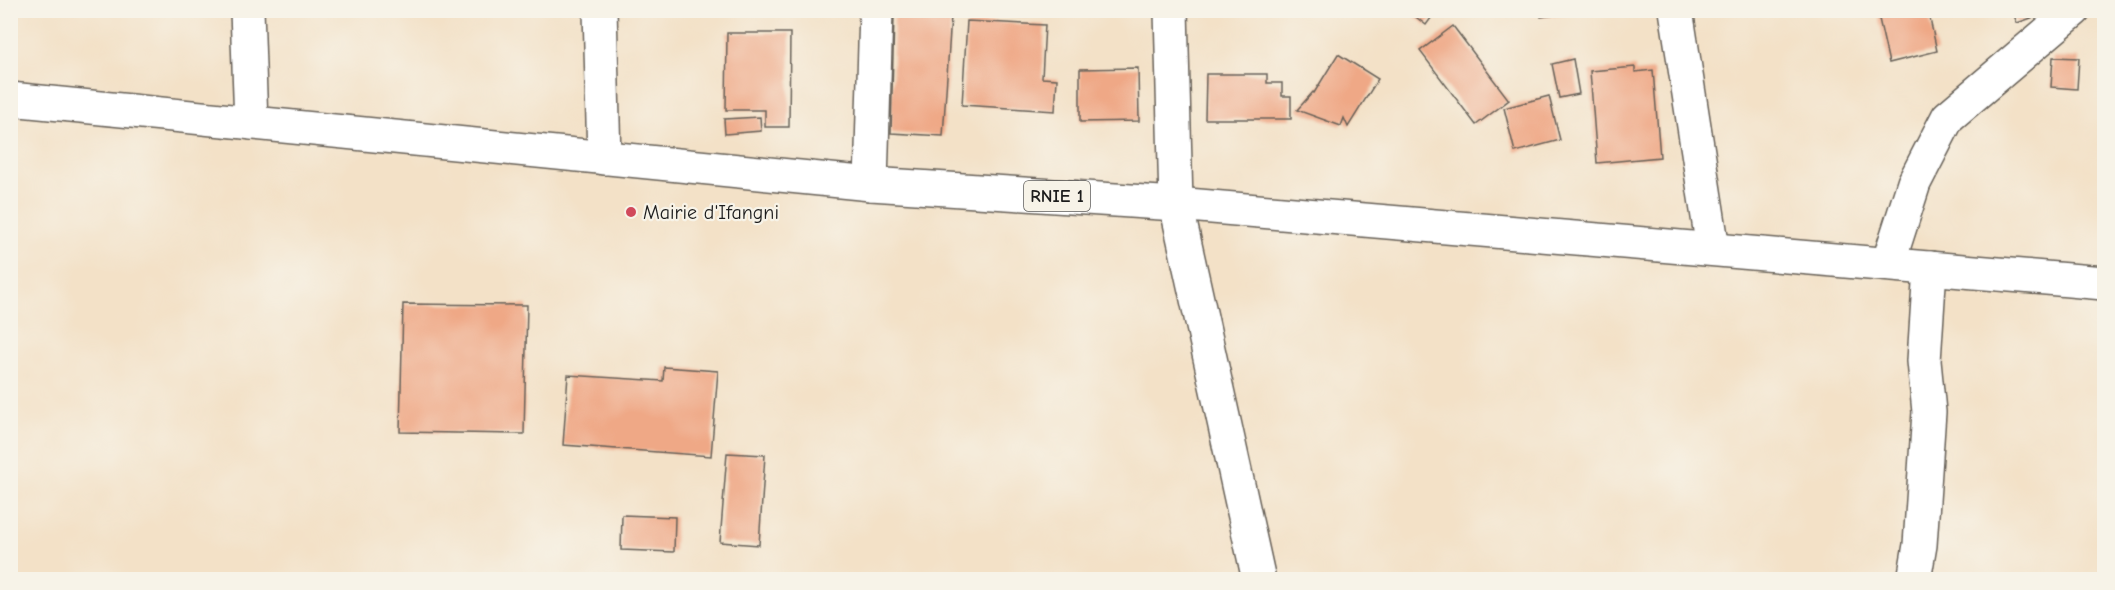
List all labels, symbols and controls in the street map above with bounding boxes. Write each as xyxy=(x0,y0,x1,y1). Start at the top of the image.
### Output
road number: RNIE 1 xyxy=(1024,181,1090,211)
place label: Mairie d'Ifangni xyxy=(643,201,779,224)
marker: Mairie d'Ifangni xyxy=(624,205,638,219)

